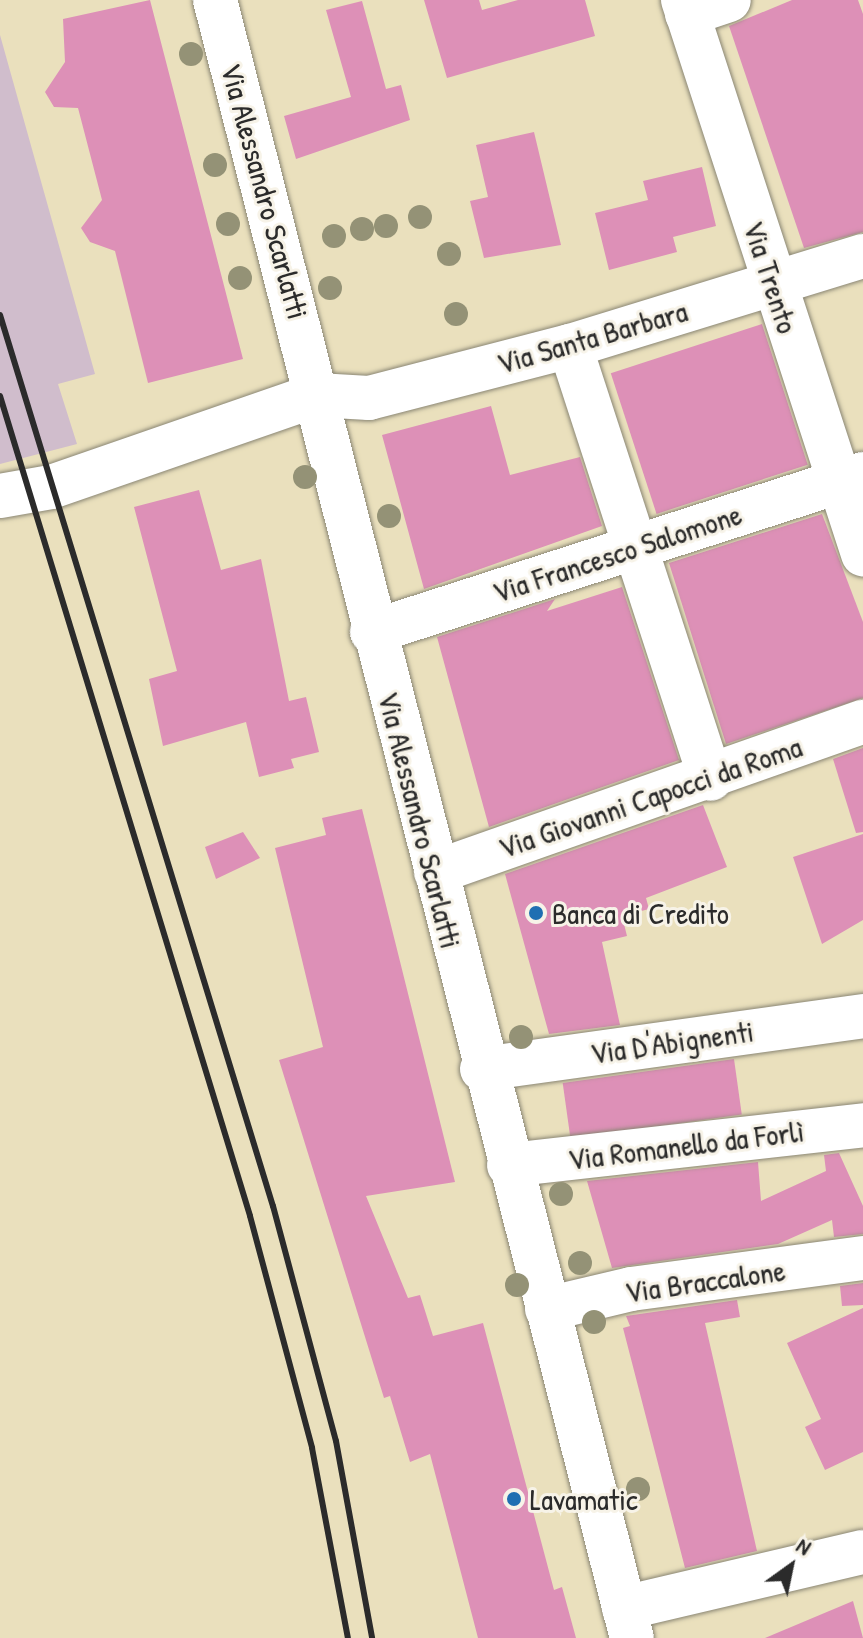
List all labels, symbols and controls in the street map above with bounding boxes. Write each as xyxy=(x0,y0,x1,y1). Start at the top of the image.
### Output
street label: Via Alessandro Scarlatti xyxy=(214,59,316,323)
street label: Via Trento xyxy=(736,216,806,338)
street label: Via Santa Barbara xyxy=(493,293,691,381)
street label: Via Francesco Salomone xyxy=(488,496,746,610)
street label: Via Alessandro Scarlatti xyxy=(371,688,469,952)
street label: Via Giovanni Capocci da Roma xyxy=(494,728,806,866)
place label: Banca di Credito xyxy=(552,895,729,931)
marker: Banca di Credito xyxy=(527,904,545,922)
street label: Via D'Abignenti xyxy=(588,1013,756,1071)
street label: Via Romanello da Forlì xyxy=(566,1113,806,1177)
street label: Via Braccalone xyxy=(623,1252,787,1310)
place label: Lavamatic xyxy=(530,1481,638,1517)
marker: Lavamatic xyxy=(505,1490,523,1508)
north arrow xyxy=(751,1526,831,1606)
text: N xyxy=(791,1530,817,1562)

